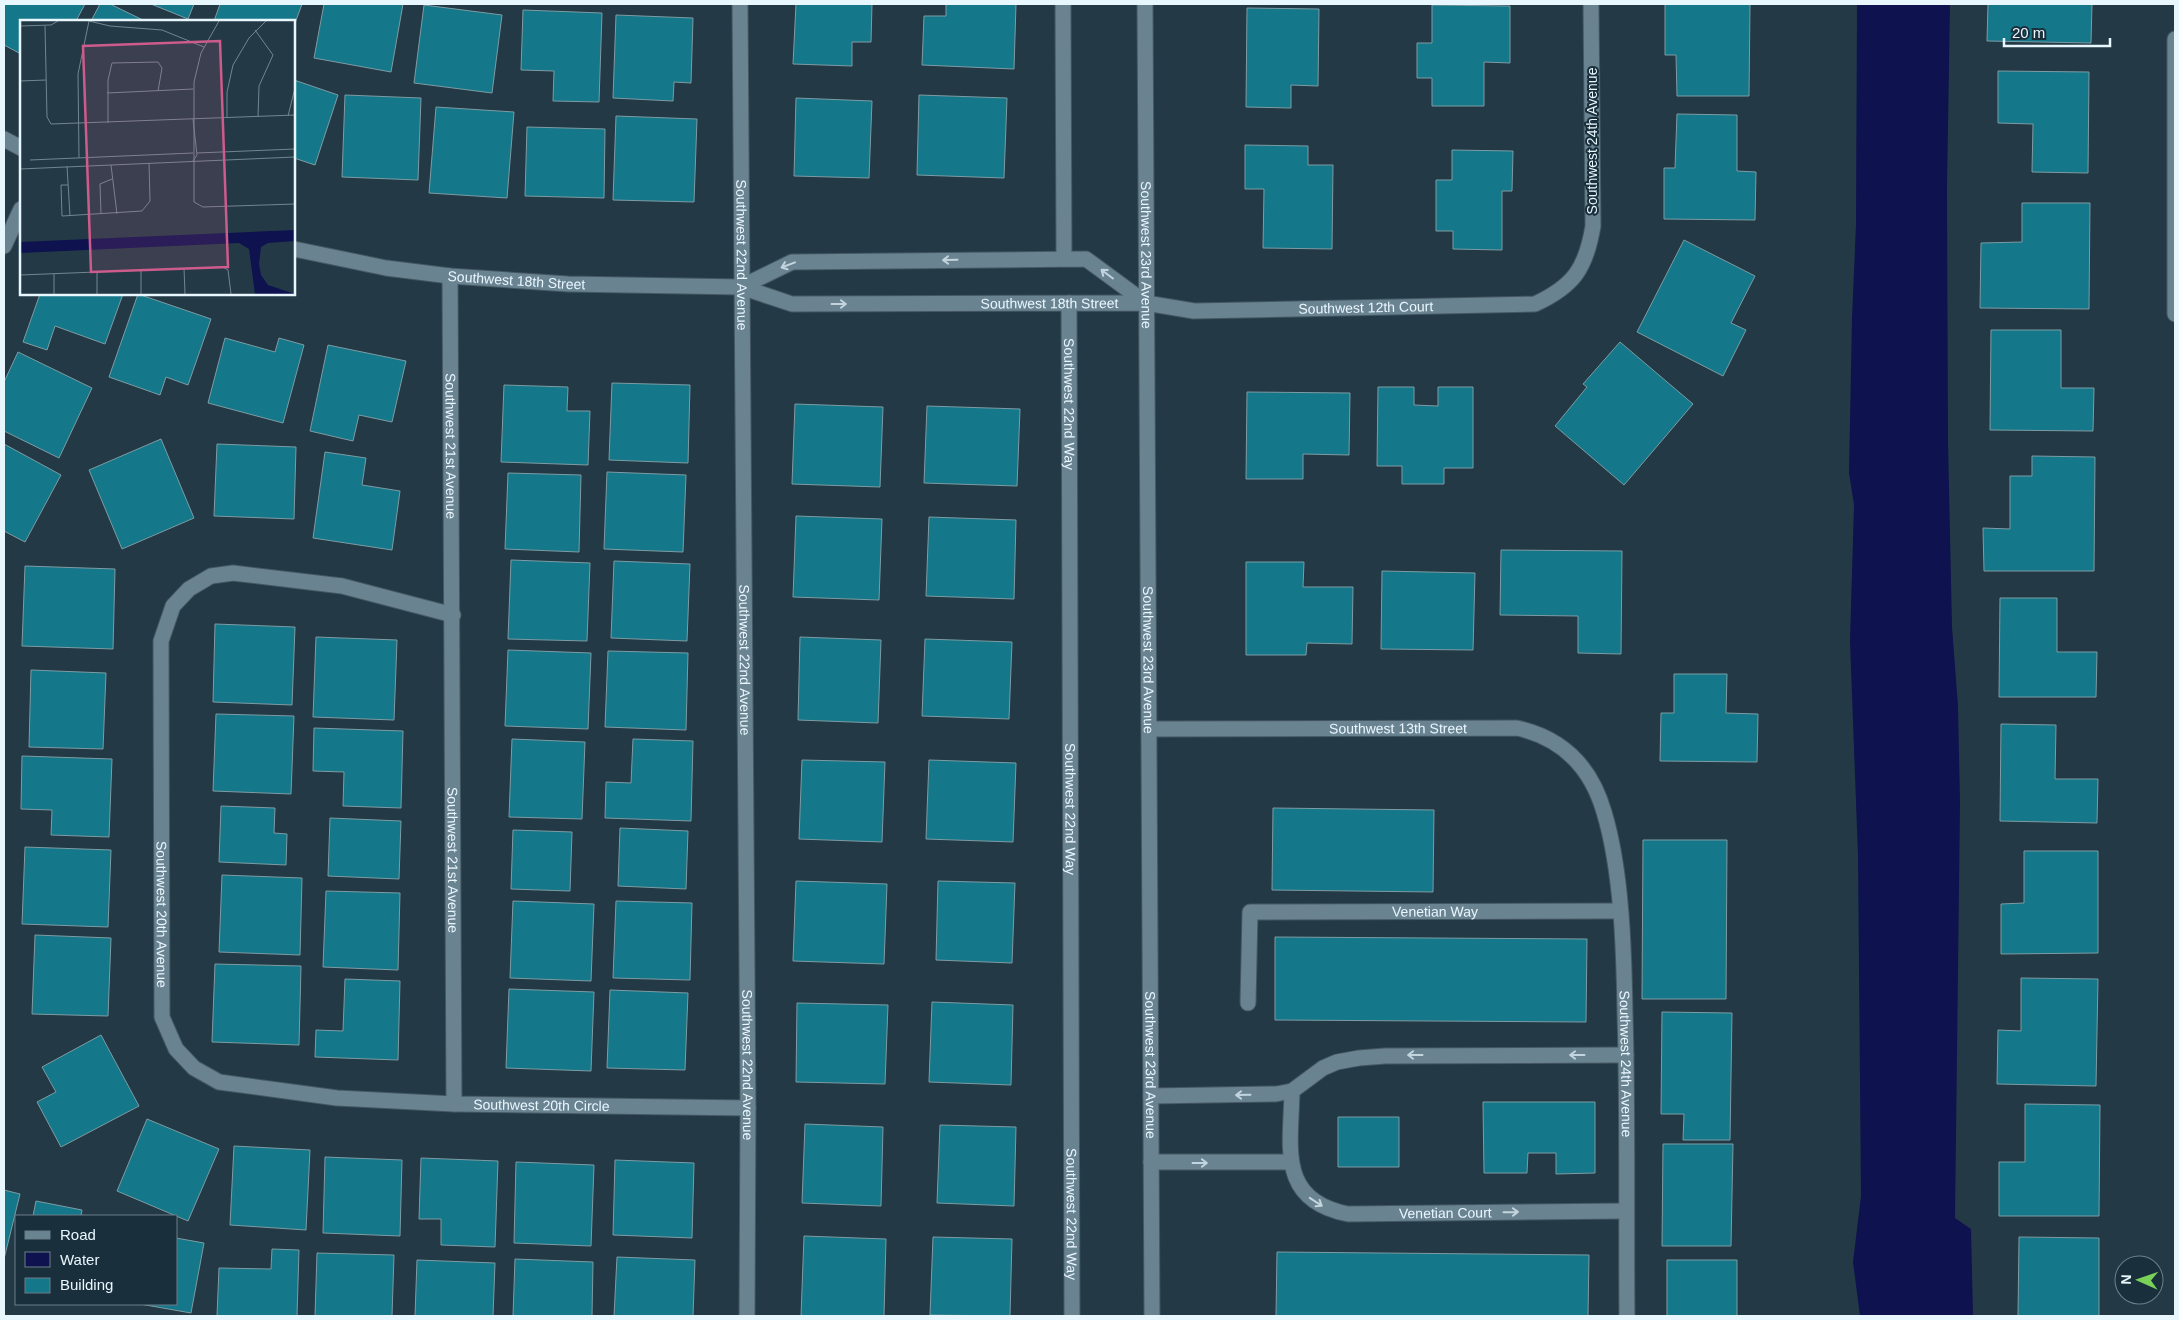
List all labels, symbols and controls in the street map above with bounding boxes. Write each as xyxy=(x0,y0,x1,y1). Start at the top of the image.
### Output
scale bar xyxy=(2004,15,2110,47)
inset map xyxy=(20,20,295,295)
text: 20 m xyxy=(2012,24,2045,41)
street label: Southwest 24th Avenue xyxy=(1584,67,1600,214)
street label: Southwest 22nd Avenue xyxy=(733,179,750,331)
street label: Southwest 23rd Avenue xyxy=(1138,181,1155,329)
one-way arrow xyxy=(942,255,958,265)
one-way arrow xyxy=(781,261,796,270)
street label: Southwest 18th Street xyxy=(447,268,585,292)
one-way arrow xyxy=(1100,269,1114,279)
street label: Southwest 18th Street xyxy=(981,295,1119,311)
street label: Southwest 12th Court xyxy=(1298,298,1433,317)
one-way arrow xyxy=(831,299,847,309)
street label: Southwest 22nd Way xyxy=(1061,338,1077,470)
street label: Southwest 21st Avenue xyxy=(442,373,459,519)
street label: Southwest 22nd Avenue xyxy=(736,584,753,736)
street label: Southwest 23rd Avenue xyxy=(1140,586,1157,734)
street label: Southwest 13th Street xyxy=(1329,720,1467,737)
street label: Southwest 22nd Way xyxy=(1062,743,1079,875)
street label: Southwest 21st Avenue xyxy=(444,787,461,933)
street label: Southwest 20th Avenue xyxy=(154,841,170,988)
street label: Venetian Way xyxy=(1392,903,1478,920)
street label: Southwest 22nd Avenue xyxy=(739,989,756,1141)
street label: Southwest 24th Avenue xyxy=(1617,990,1635,1138)
street label: Southwest 23rd Avenue xyxy=(1142,991,1159,1139)
one-way arrow xyxy=(1407,1050,1424,1060)
one-way arrow xyxy=(1570,1050,1586,1060)
one-way arrow xyxy=(1235,1090,1251,1099)
street label: Southwest 20th Circle xyxy=(473,1096,610,1114)
street label: Southwest 22nd Way xyxy=(1064,1148,1080,1280)
one-way arrow xyxy=(1192,1158,1208,1168)
one-way arrow xyxy=(1309,1197,1323,1207)
street label: Venetian Court xyxy=(1399,1204,1492,1221)
one-way arrow xyxy=(1502,1207,1519,1217)
legend xyxy=(15,1215,178,1305)
text: Road xyxy=(60,1226,96,1243)
text: Water xyxy=(60,1251,99,1268)
north arrow xyxy=(2114,1255,2164,1305)
text: N xyxy=(2118,1274,2134,1285)
text: Building xyxy=(60,1276,113,1293)

